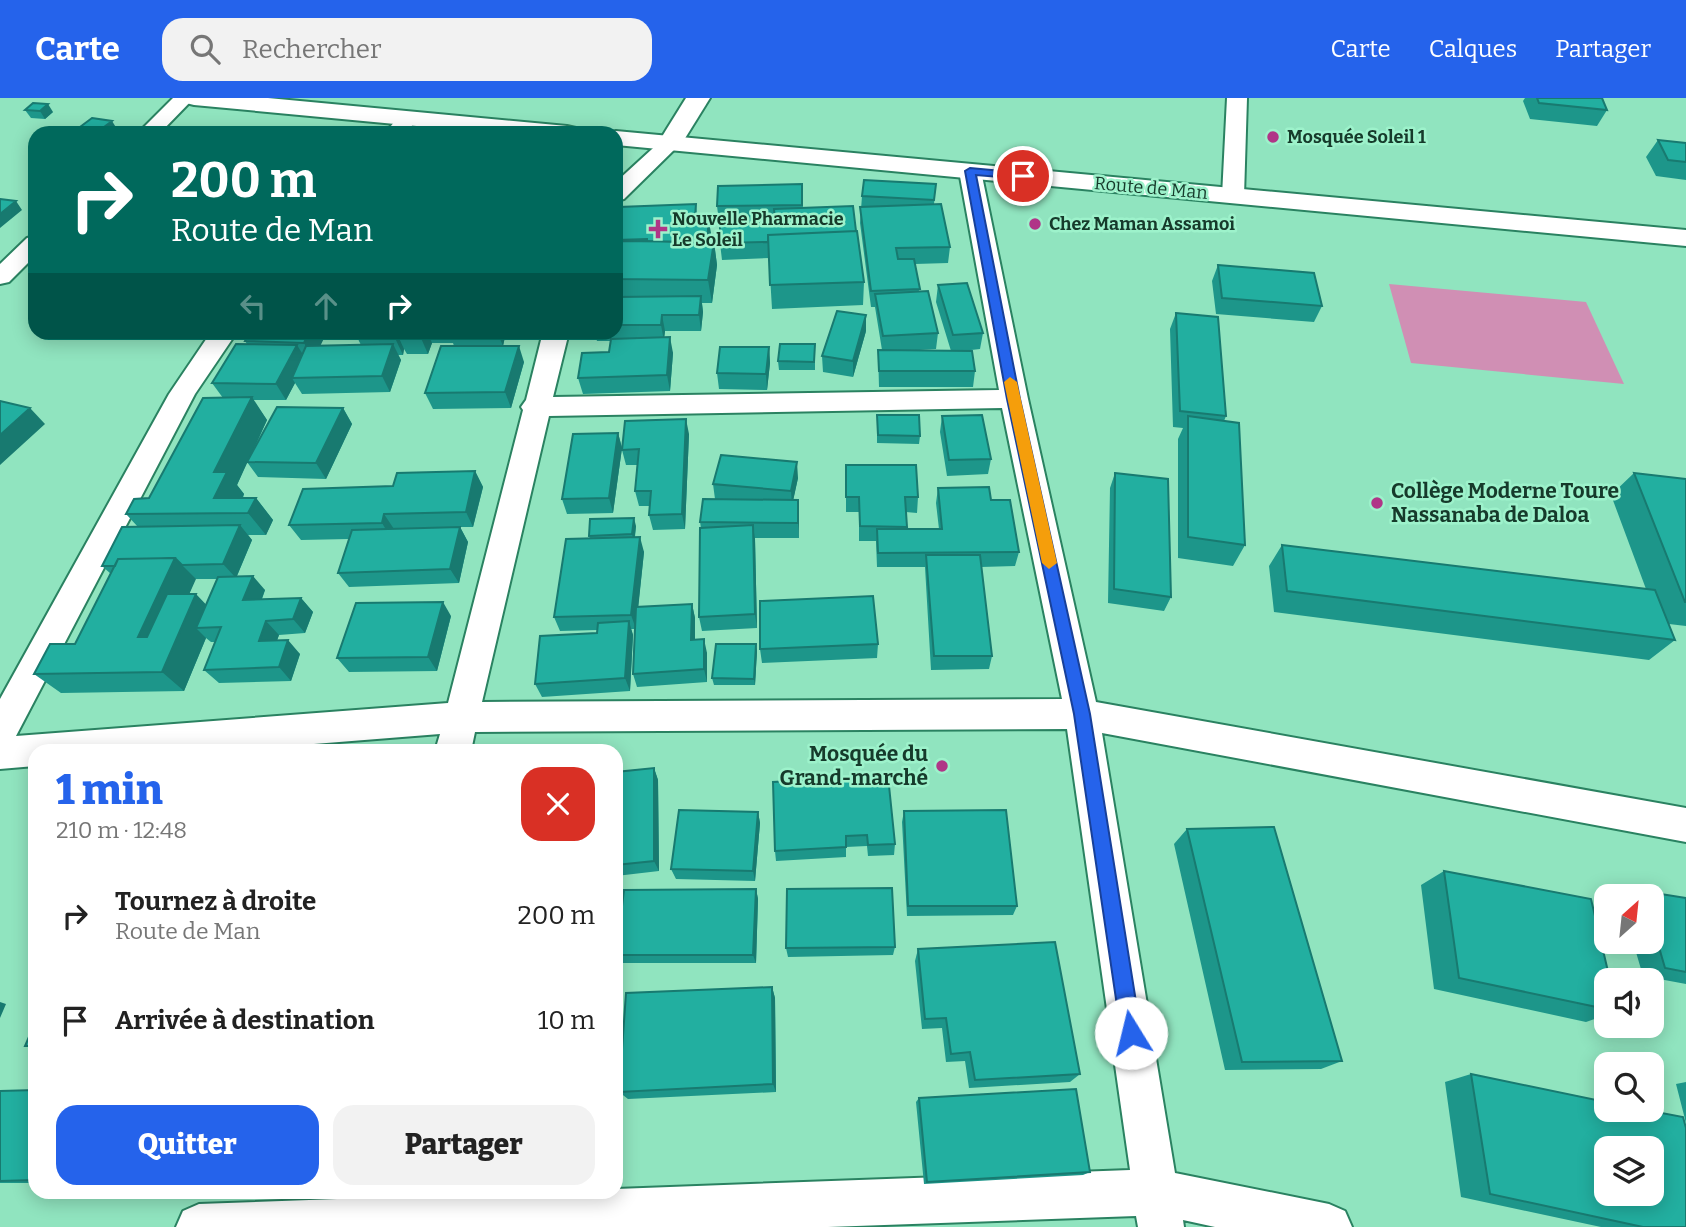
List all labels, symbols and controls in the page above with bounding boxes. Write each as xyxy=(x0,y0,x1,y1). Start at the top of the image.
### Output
search box xyxy=(162,18,652,81)
text: Carte xyxy=(35,29,120,69)
icon: search xyxy=(186,30,224,68)
text: Rechercher xyxy=(242,34,382,65)
text: Carte xyxy=(1331,35,1391,63)
text: Calques xyxy=(1429,35,1517,63)
text: Partager xyxy=(1555,35,1651,63)
place label: Mosquée Soleil 1 xyxy=(1287,126,1426,148)
marker: Mosquée Soleil 1 xyxy=(1265,129,1281,145)
pin xyxy=(993,146,1053,206)
text: 200 m xyxy=(171,151,316,210)
icon: right xyxy=(56,154,147,245)
icon: arrive xyxy=(1004,157,1042,195)
street label: Route de Man xyxy=(1093,172,1209,204)
place label: Nouvelle Pharmacie Le Soleil xyxy=(672,208,844,251)
text: Route de Man xyxy=(171,211,373,249)
place label: Chez Maman Assamoi xyxy=(1049,213,1235,235)
marker: Chez Maman Assamoi xyxy=(1027,216,1043,232)
marker: Nouvelle Pharmacie Le Soleil xyxy=(650,221,666,237)
icon: left xyxy=(234,287,272,325)
icon: ahead xyxy=(307,287,345,325)
icon: right xyxy=(380,287,418,325)
place label: Collège Moderne Toure Nassanaba de Daloa xyxy=(1391,478,1619,528)
marker: Collège Moderne Toure Nassanaba de Daloa xyxy=(1369,495,1385,511)
place label: Mosquée du Grand-marché xyxy=(780,741,928,791)
marker: Mosquée du Grand-marché xyxy=(934,758,950,774)
text: 1 min xyxy=(56,765,163,815)
button: close xyxy=(521,767,595,841)
text: 210 m · 12:48 xyxy=(56,816,187,844)
north arrow xyxy=(1594,884,1664,954)
map controls xyxy=(1594,884,1664,1206)
text: Tournez à droite xyxy=(115,886,316,917)
icon: right xyxy=(56,897,94,935)
text: 200 m xyxy=(518,900,595,931)
text: Route de Man xyxy=(115,917,260,945)
button: sound xyxy=(1594,968,1664,1038)
position arrow xyxy=(1094,996,1168,1070)
icon: arrive xyxy=(56,1002,94,1040)
text: Arrivée à destination xyxy=(115,1005,374,1036)
text: 10 m xyxy=(538,1005,595,1036)
button: search xyxy=(1594,1052,1664,1122)
button: Quitter xyxy=(56,1105,319,1185)
button: Partager xyxy=(333,1105,595,1185)
button: layers xyxy=(1594,1136,1664,1206)

